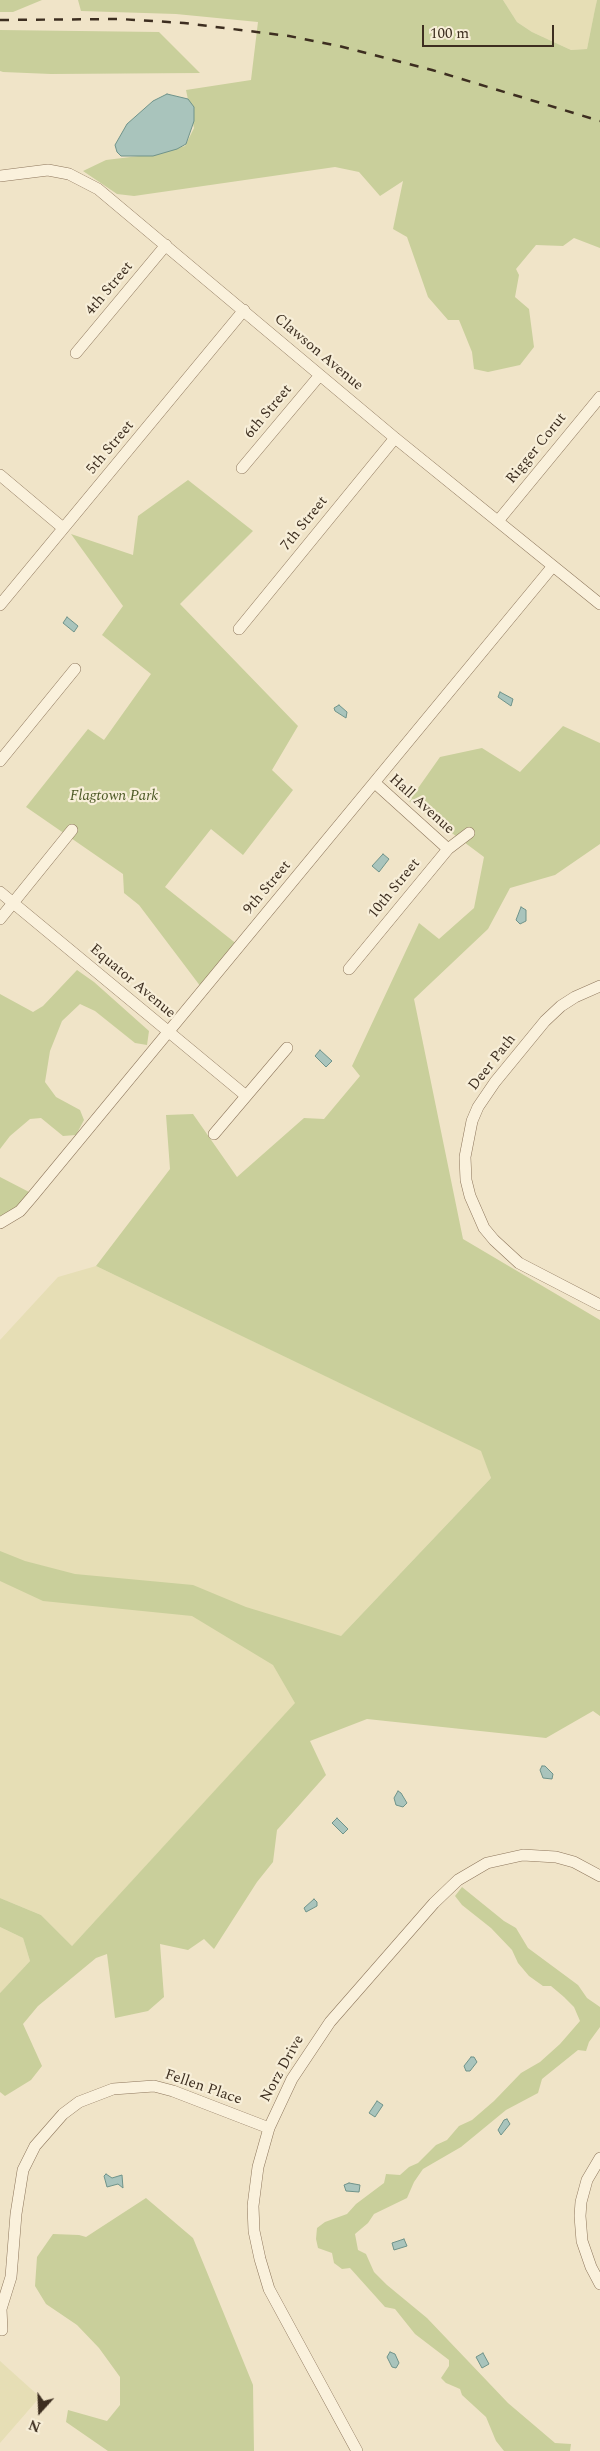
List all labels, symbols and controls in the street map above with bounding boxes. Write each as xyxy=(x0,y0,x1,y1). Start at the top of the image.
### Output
scale bar xyxy=(425,15,558,47)
text: 100 m xyxy=(430,22,469,45)
street label: 4th Street xyxy=(82,258,138,320)
street label: Clawson Avenue xyxy=(270,311,366,395)
street label: 6th Street xyxy=(241,381,297,443)
street label: Rigger Corut xyxy=(503,410,571,488)
street label: 5th Street xyxy=(83,417,139,479)
street label: 7th Street xyxy=(278,493,332,555)
street label: Hall Avenue xyxy=(385,771,457,839)
park label: Flagtown Park xyxy=(70,788,158,806)
street label: 10th Street xyxy=(365,855,425,923)
street label: 9th Street xyxy=(240,857,296,919)
street label: Equator Avenue xyxy=(85,941,179,1023)
street label: Deer Path xyxy=(465,1031,521,1095)
street label: Norz Drive xyxy=(257,2032,309,2106)
street label: Fellen Place xyxy=(162,2066,244,2110)
north arrow xyxy=(15,2386,65,2436)
text: N xyxy=(26,2414,44,2437)

